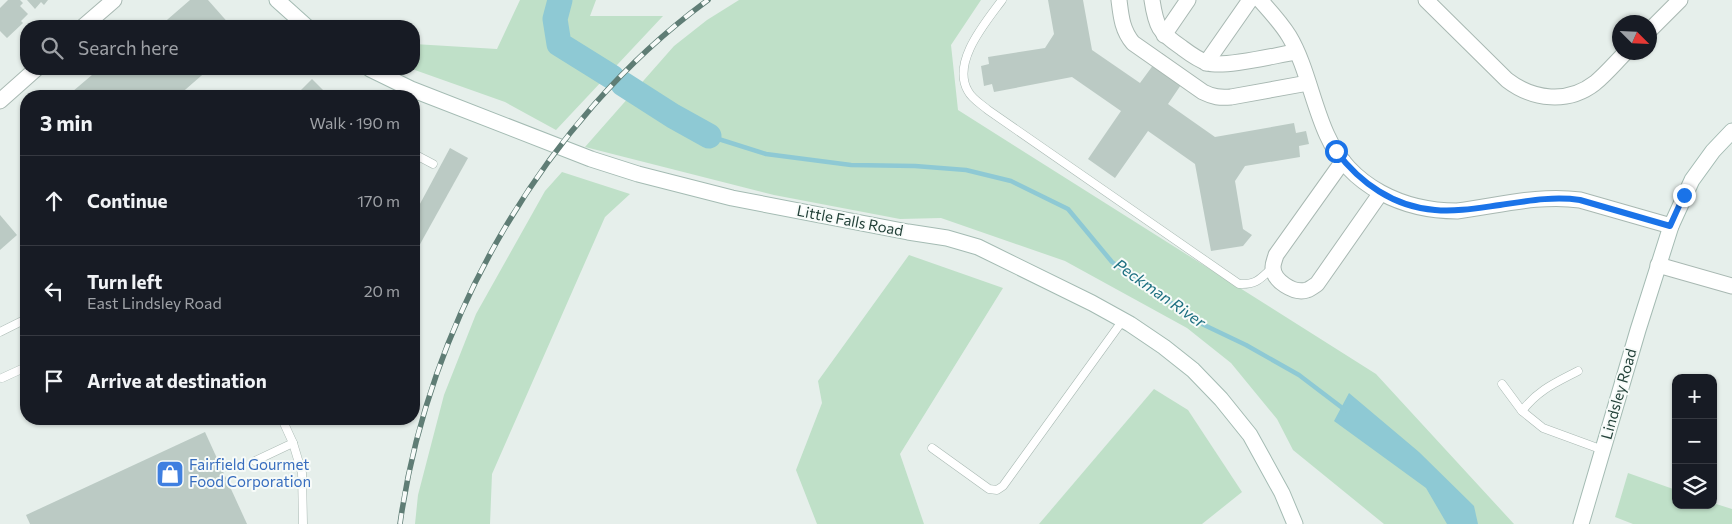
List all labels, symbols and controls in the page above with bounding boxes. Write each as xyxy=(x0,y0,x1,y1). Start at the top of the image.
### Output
north arrow xyxy=(1612,15,1657,60)
search box xyxy=(20,20,420,75)
icon: search xyxy=(38,34,66,62)
text: Search here xyxy=(78,36,178,59)
text: 3 min xyxy=(40,110,93,135)
text: Walk · 190 m xyxy=(310,113,400,132)
route start xyxy=(1325,140,1348,163)
route end xyxy=(1673,184,1696,207)
icon: ahead xyxy=(40,187,68,215)
text: Continue xyxy=(87,189,167,212)
text: 170 m xyxy=(357,191,400,210)
street label: Little Falls Road xyxy=(796,201,905,239)
water label: Peckman River xyxy=(1111,254,1210,331)
text: Turn left xyxy=(87,270,162,293)
icon: left xyxy=(40,277,68,305)
text: 20 m xyxy=(364,281,400,300)
text: East Lindsley Road xyxy=(87,293,222,312)
street label: Lindsley Road xyxy=(1596,346,1640,441)
icon: arrive xyxy=(40,367,68,395)
text: Arrive at destination xyxy=(87,369,267,392)
map controls xyxy=(1672,374,1717,509)
button: + xyxy=(1672,374,1717,419)
button: − xyxy=(1672,419,1717,464)
place label: Fairfield Gourmet Food Corporation xyxy=(189,455,311,490)
shop icon: Fairfield Gourmet Food Corporation xyxy=(155,459,185,489)
button: layers xyxy=(1672,464,1717,509)

